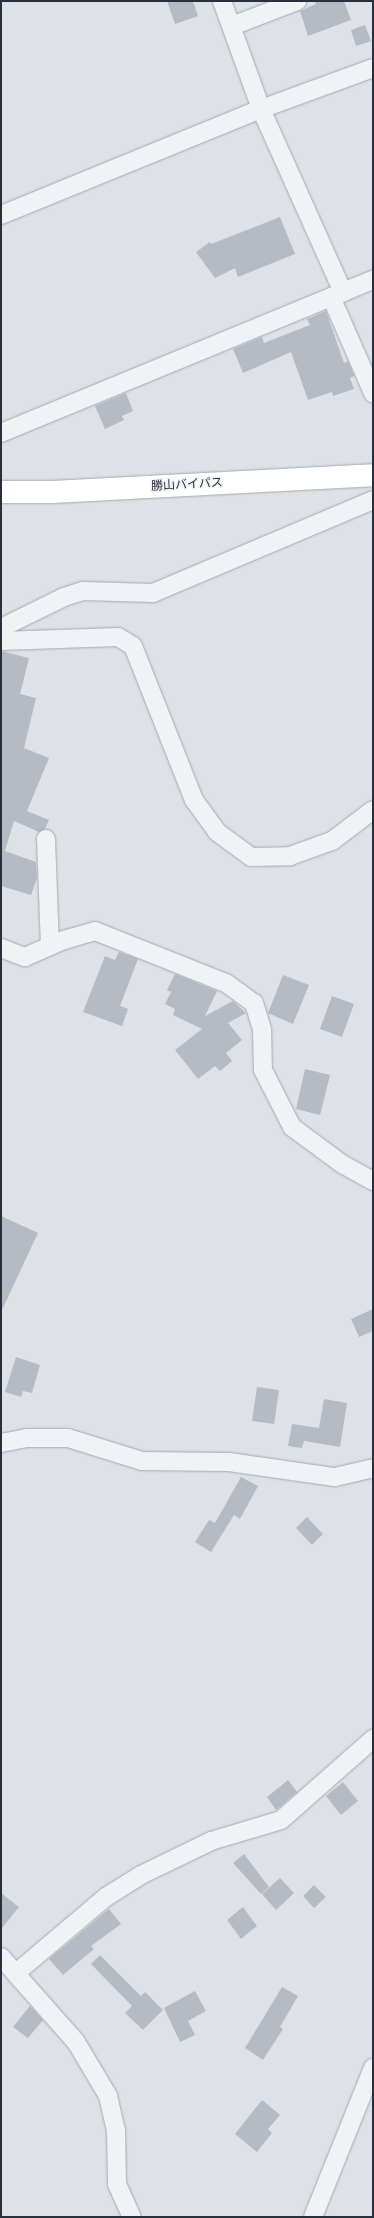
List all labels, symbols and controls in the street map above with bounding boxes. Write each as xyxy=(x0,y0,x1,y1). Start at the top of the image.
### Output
street label: 勝山バイパス xyxy=(151,476,223,494)

